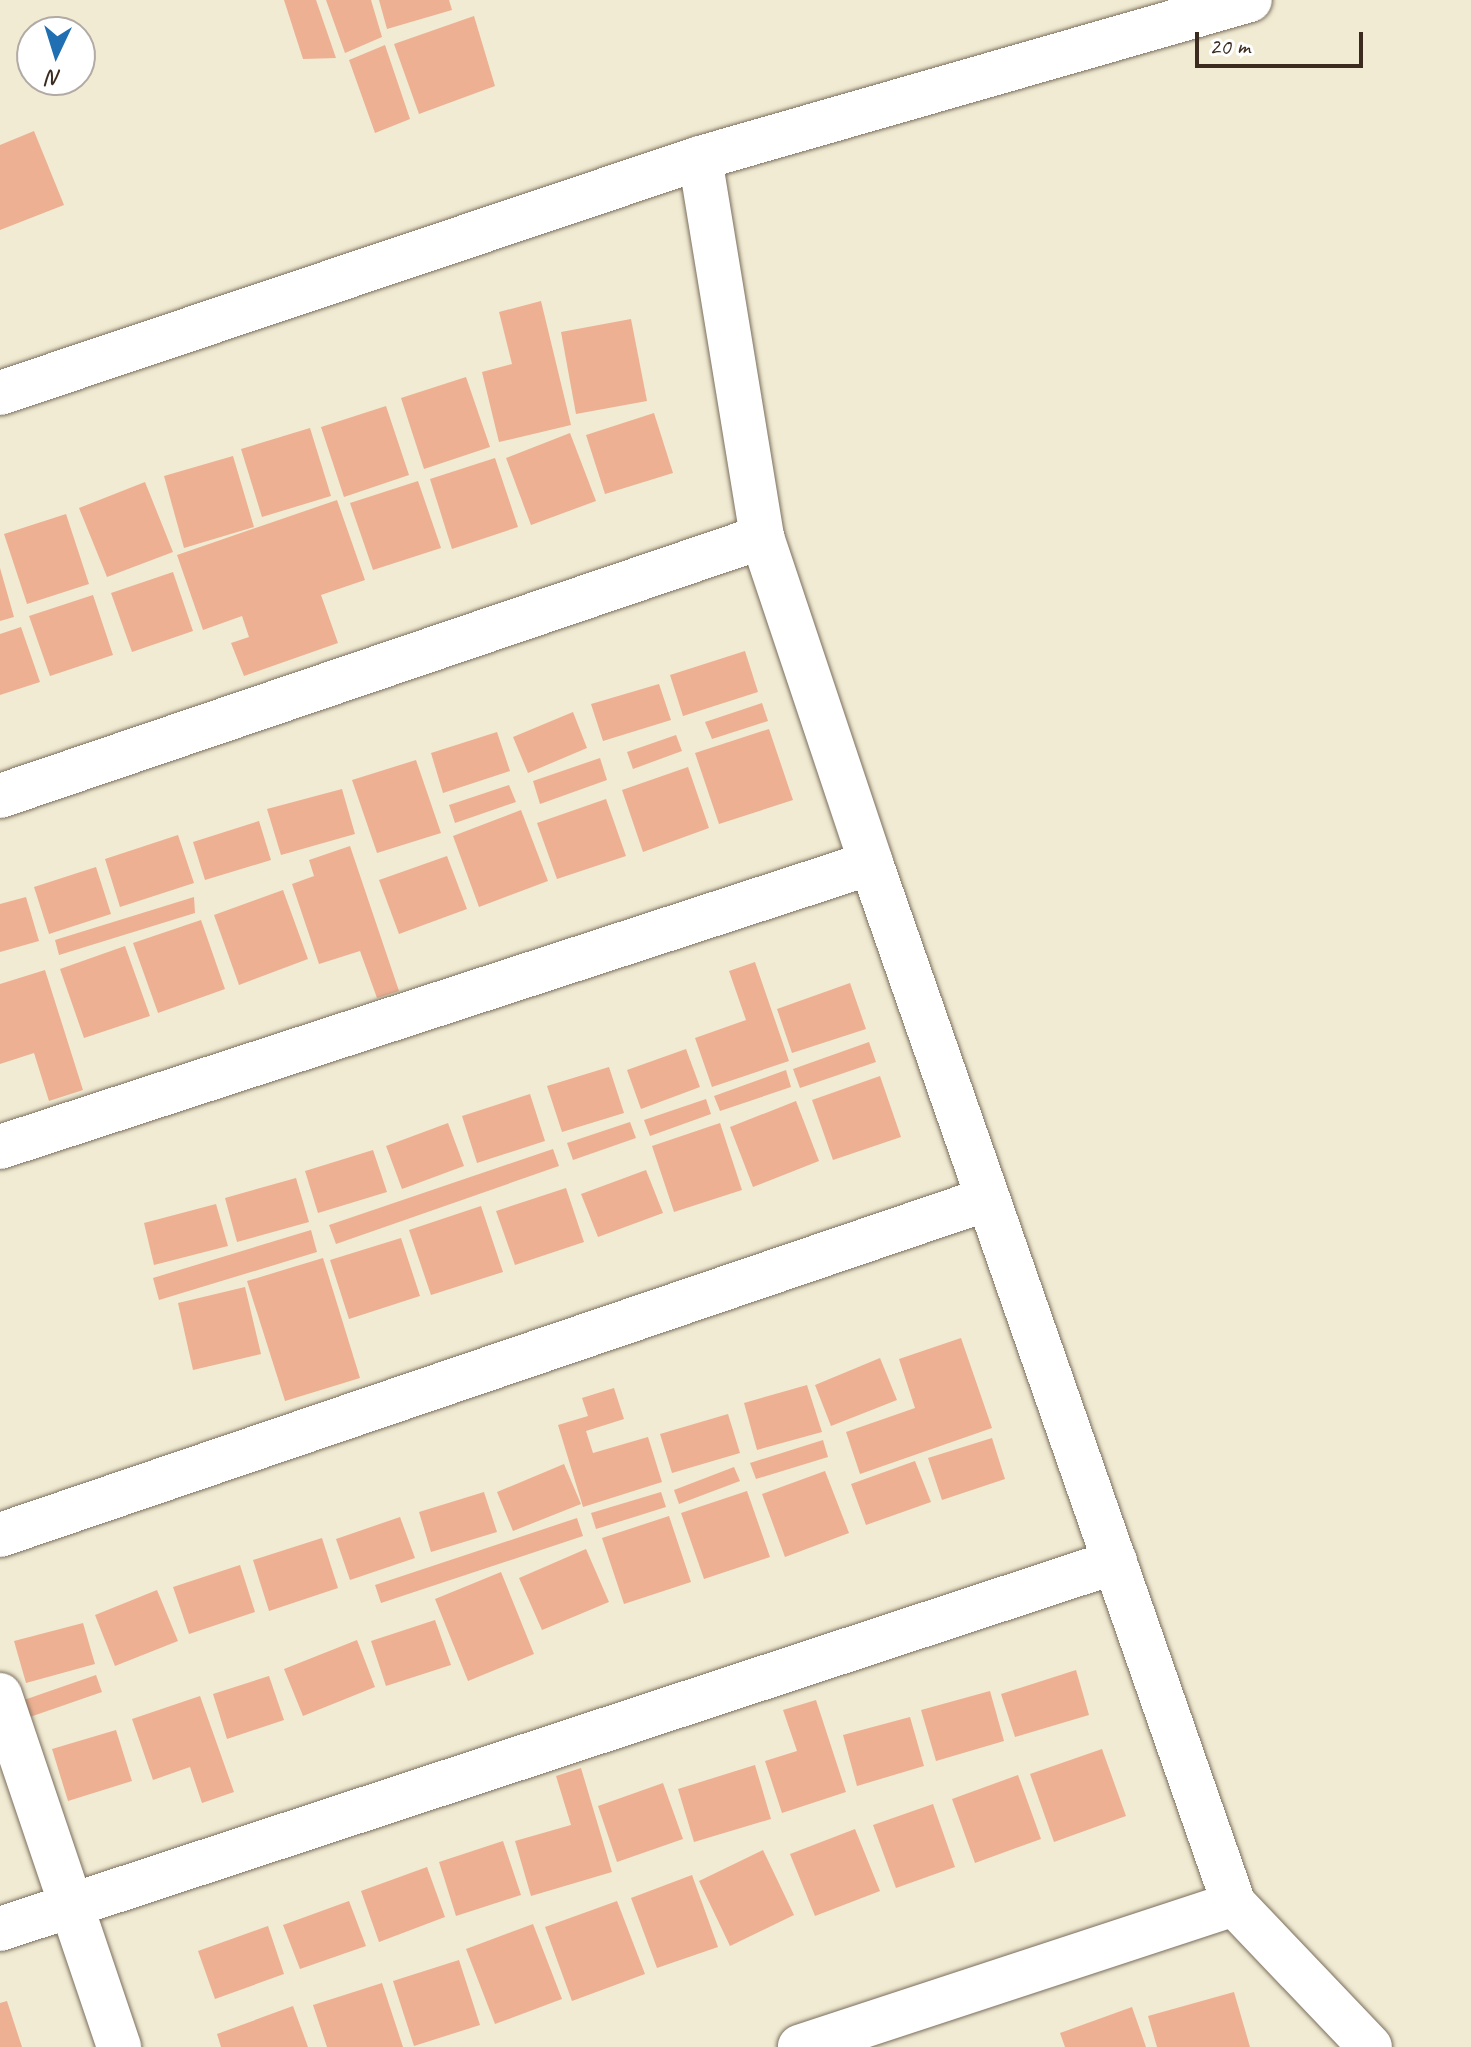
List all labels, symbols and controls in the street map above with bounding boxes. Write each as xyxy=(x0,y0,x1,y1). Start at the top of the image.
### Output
north arrow xyxy=(16,16,96,96)
scale bar xyxy=(1199,16,1367,66)
text: 20 m xyxy=(1209,31,1250,61)
text: N xyxy=(47,64,62,92)

